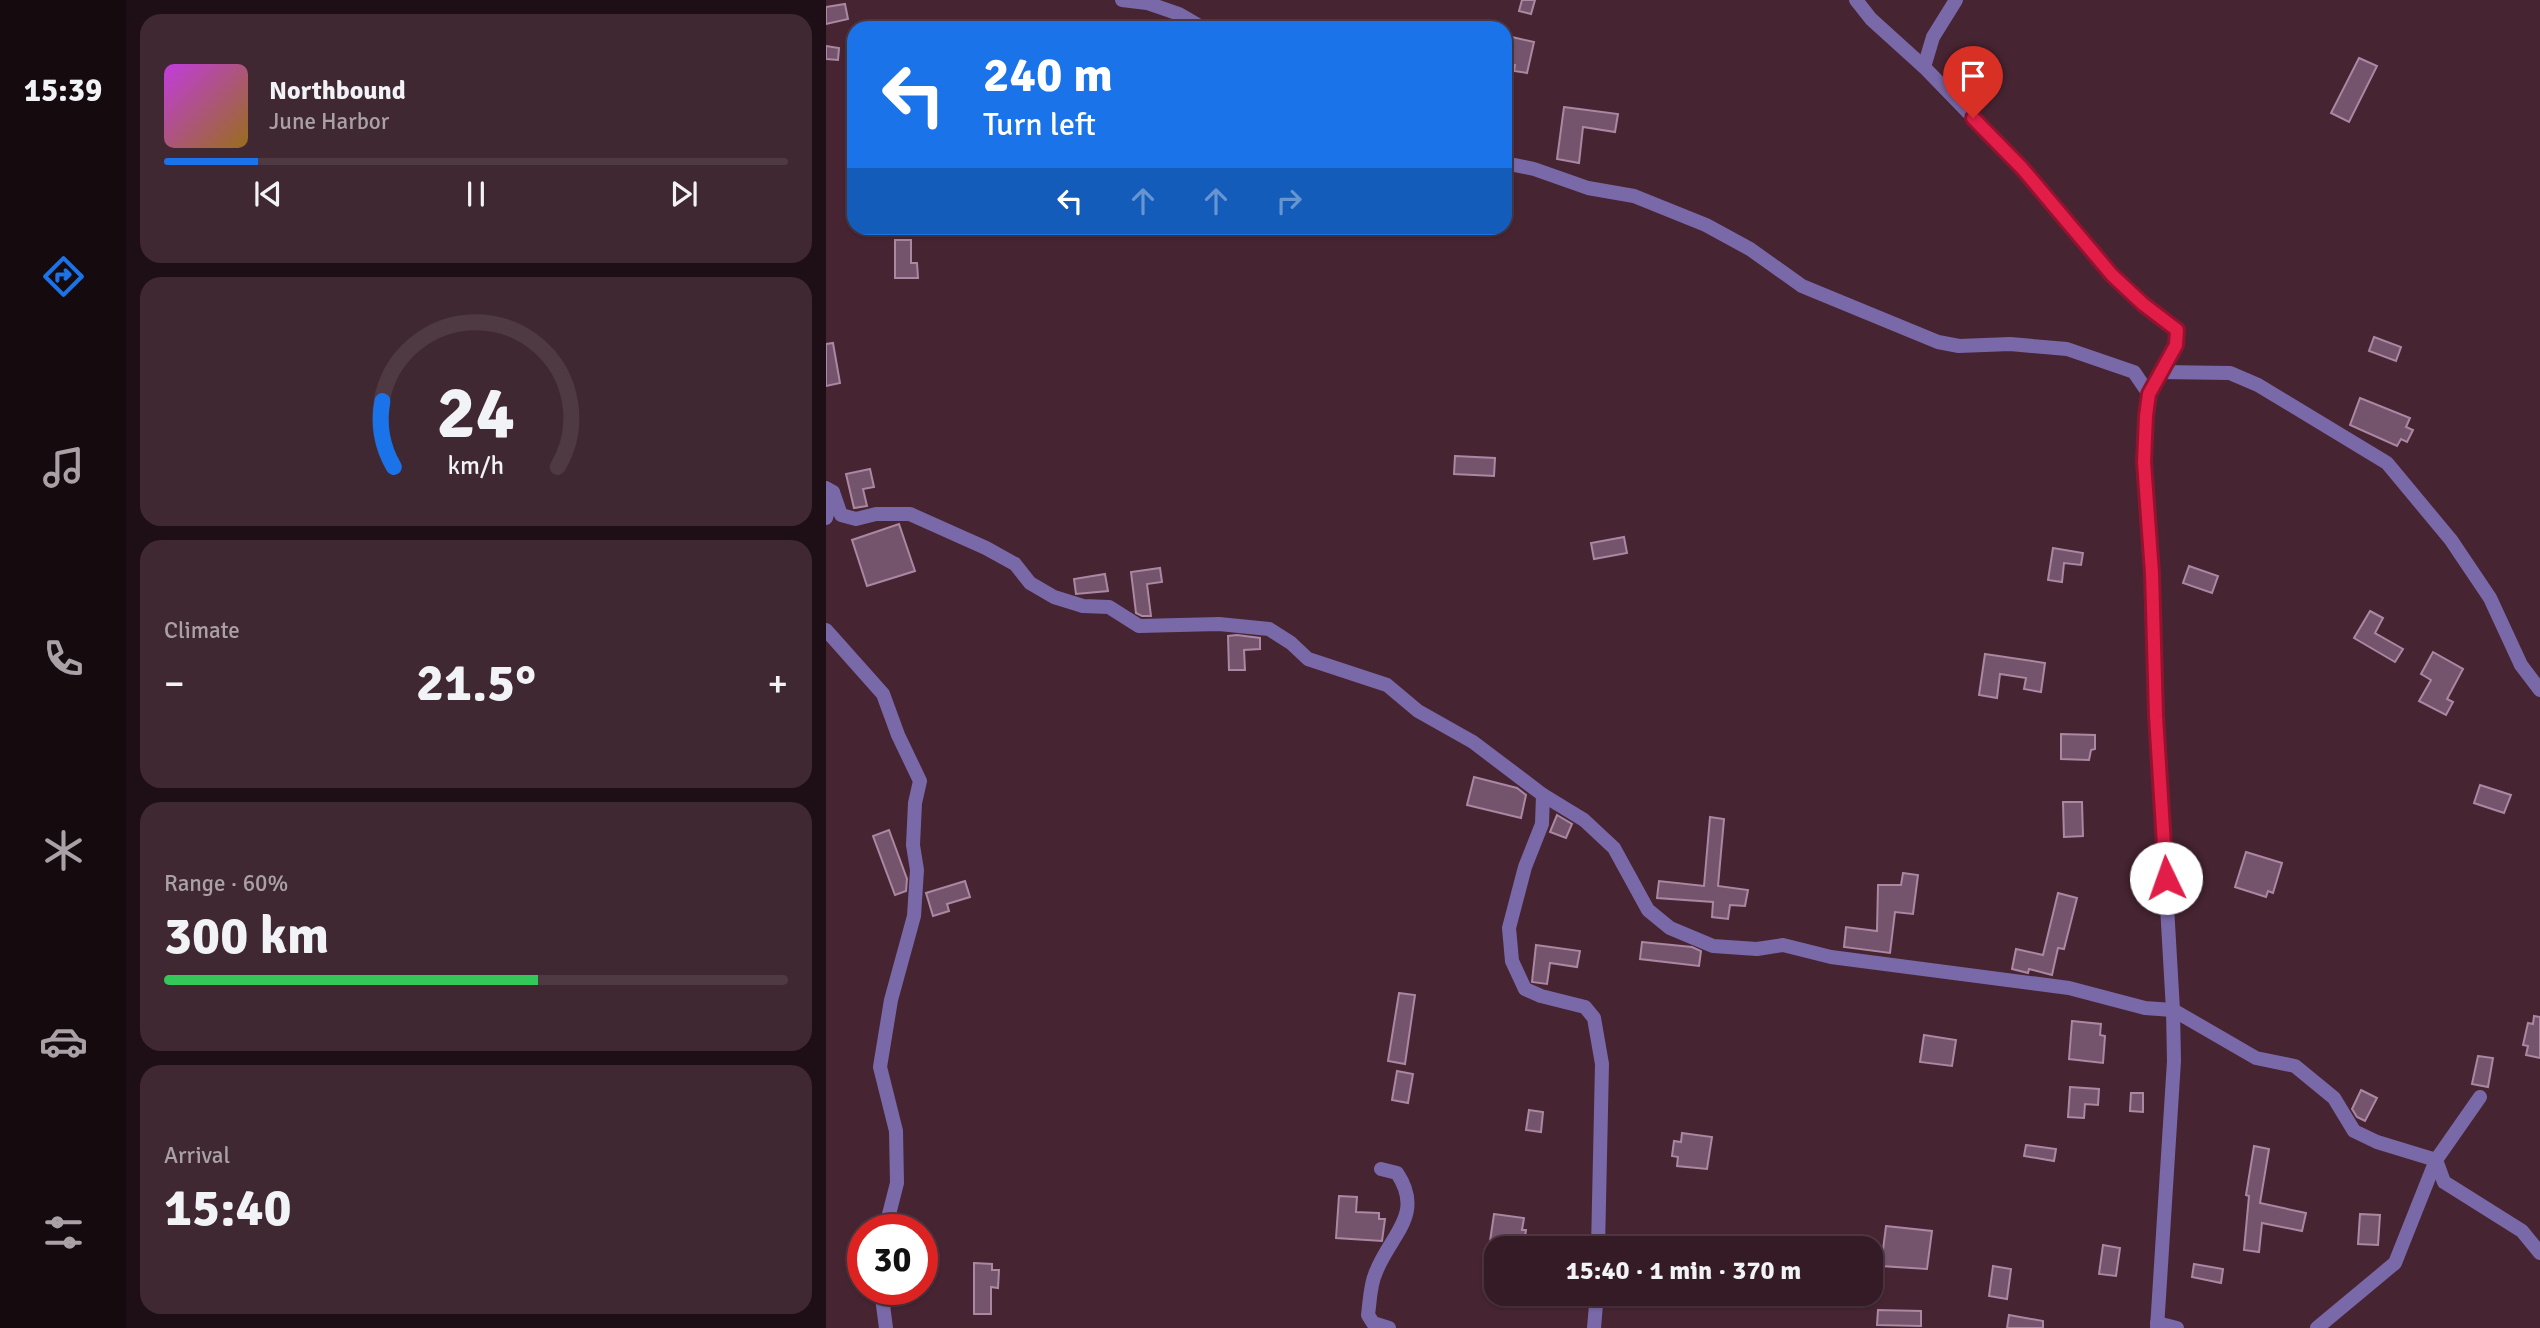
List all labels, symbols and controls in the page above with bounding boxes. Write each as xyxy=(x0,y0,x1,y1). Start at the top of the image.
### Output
text: 240 m xyxy=(983,45,1113,105)
pin xyxy=(1943,46,2003,118)
icon: left xyxy=(868,49,959,140)
icon: arrive xyxy=(1954,57,1992,95)
text: 15:39 xyxy=(24,71,102,110)
text: Northbound xyxy=(269,75,406,107)
text: Turn left xyxy=(983,105,1096,144)
text: June Harbor xyxy=(269,107,389,136)
icon: previous xyxy=(249,175,287,213)
icon: pause xyxy=(457,175,495,213)
icon: next xyxy=(665,175,703,213)
icon: left xyxy=(1051,182,1089,220)
icon: ahead xyxy=(1124,182,1162,220)
icon: ahead xyxy=(1197,182,1235,220)
icon: right xyxy=(1270,182,1308,220)
icon: directions xyxy=(39,252,88,301)
text: 24 xyxy=(437,370,515,459)
icon: music xyxy=(39,443,88,492)
text: km/h xyxy=(448,450,504,481)
text: Climate xyxy=(164,616,240,645)
icon: phone xyxy=(39,634,88,683)
text: 21.5° xyxy=(416,651,536,715)
text: − xyxy=(164,660,185,707)
text: + xyxy=(767,660,788,707)
icon: climate xyxy=(39,826,88,875)
position arrow xyxy=(2129,841,2203,915)
text: Range · 60% xyxy=(164,869,288,898)
text: 300 km xyxy=(164,904,329,968)
icon: car xyxy=(39,1017,88,1066)
text: Arrival xyxy=(164,1141,230,1170)
text: 15:40 xyxy=(164,1176,292,1240)
icon: filters xyxy=(39,1208,88,1257)
speed limit sign: 30 xyxy=(847,1214,938,1305)
text: 15:40 · 1 min · 370 m xyxy=(1566,1255,1801,1287)

